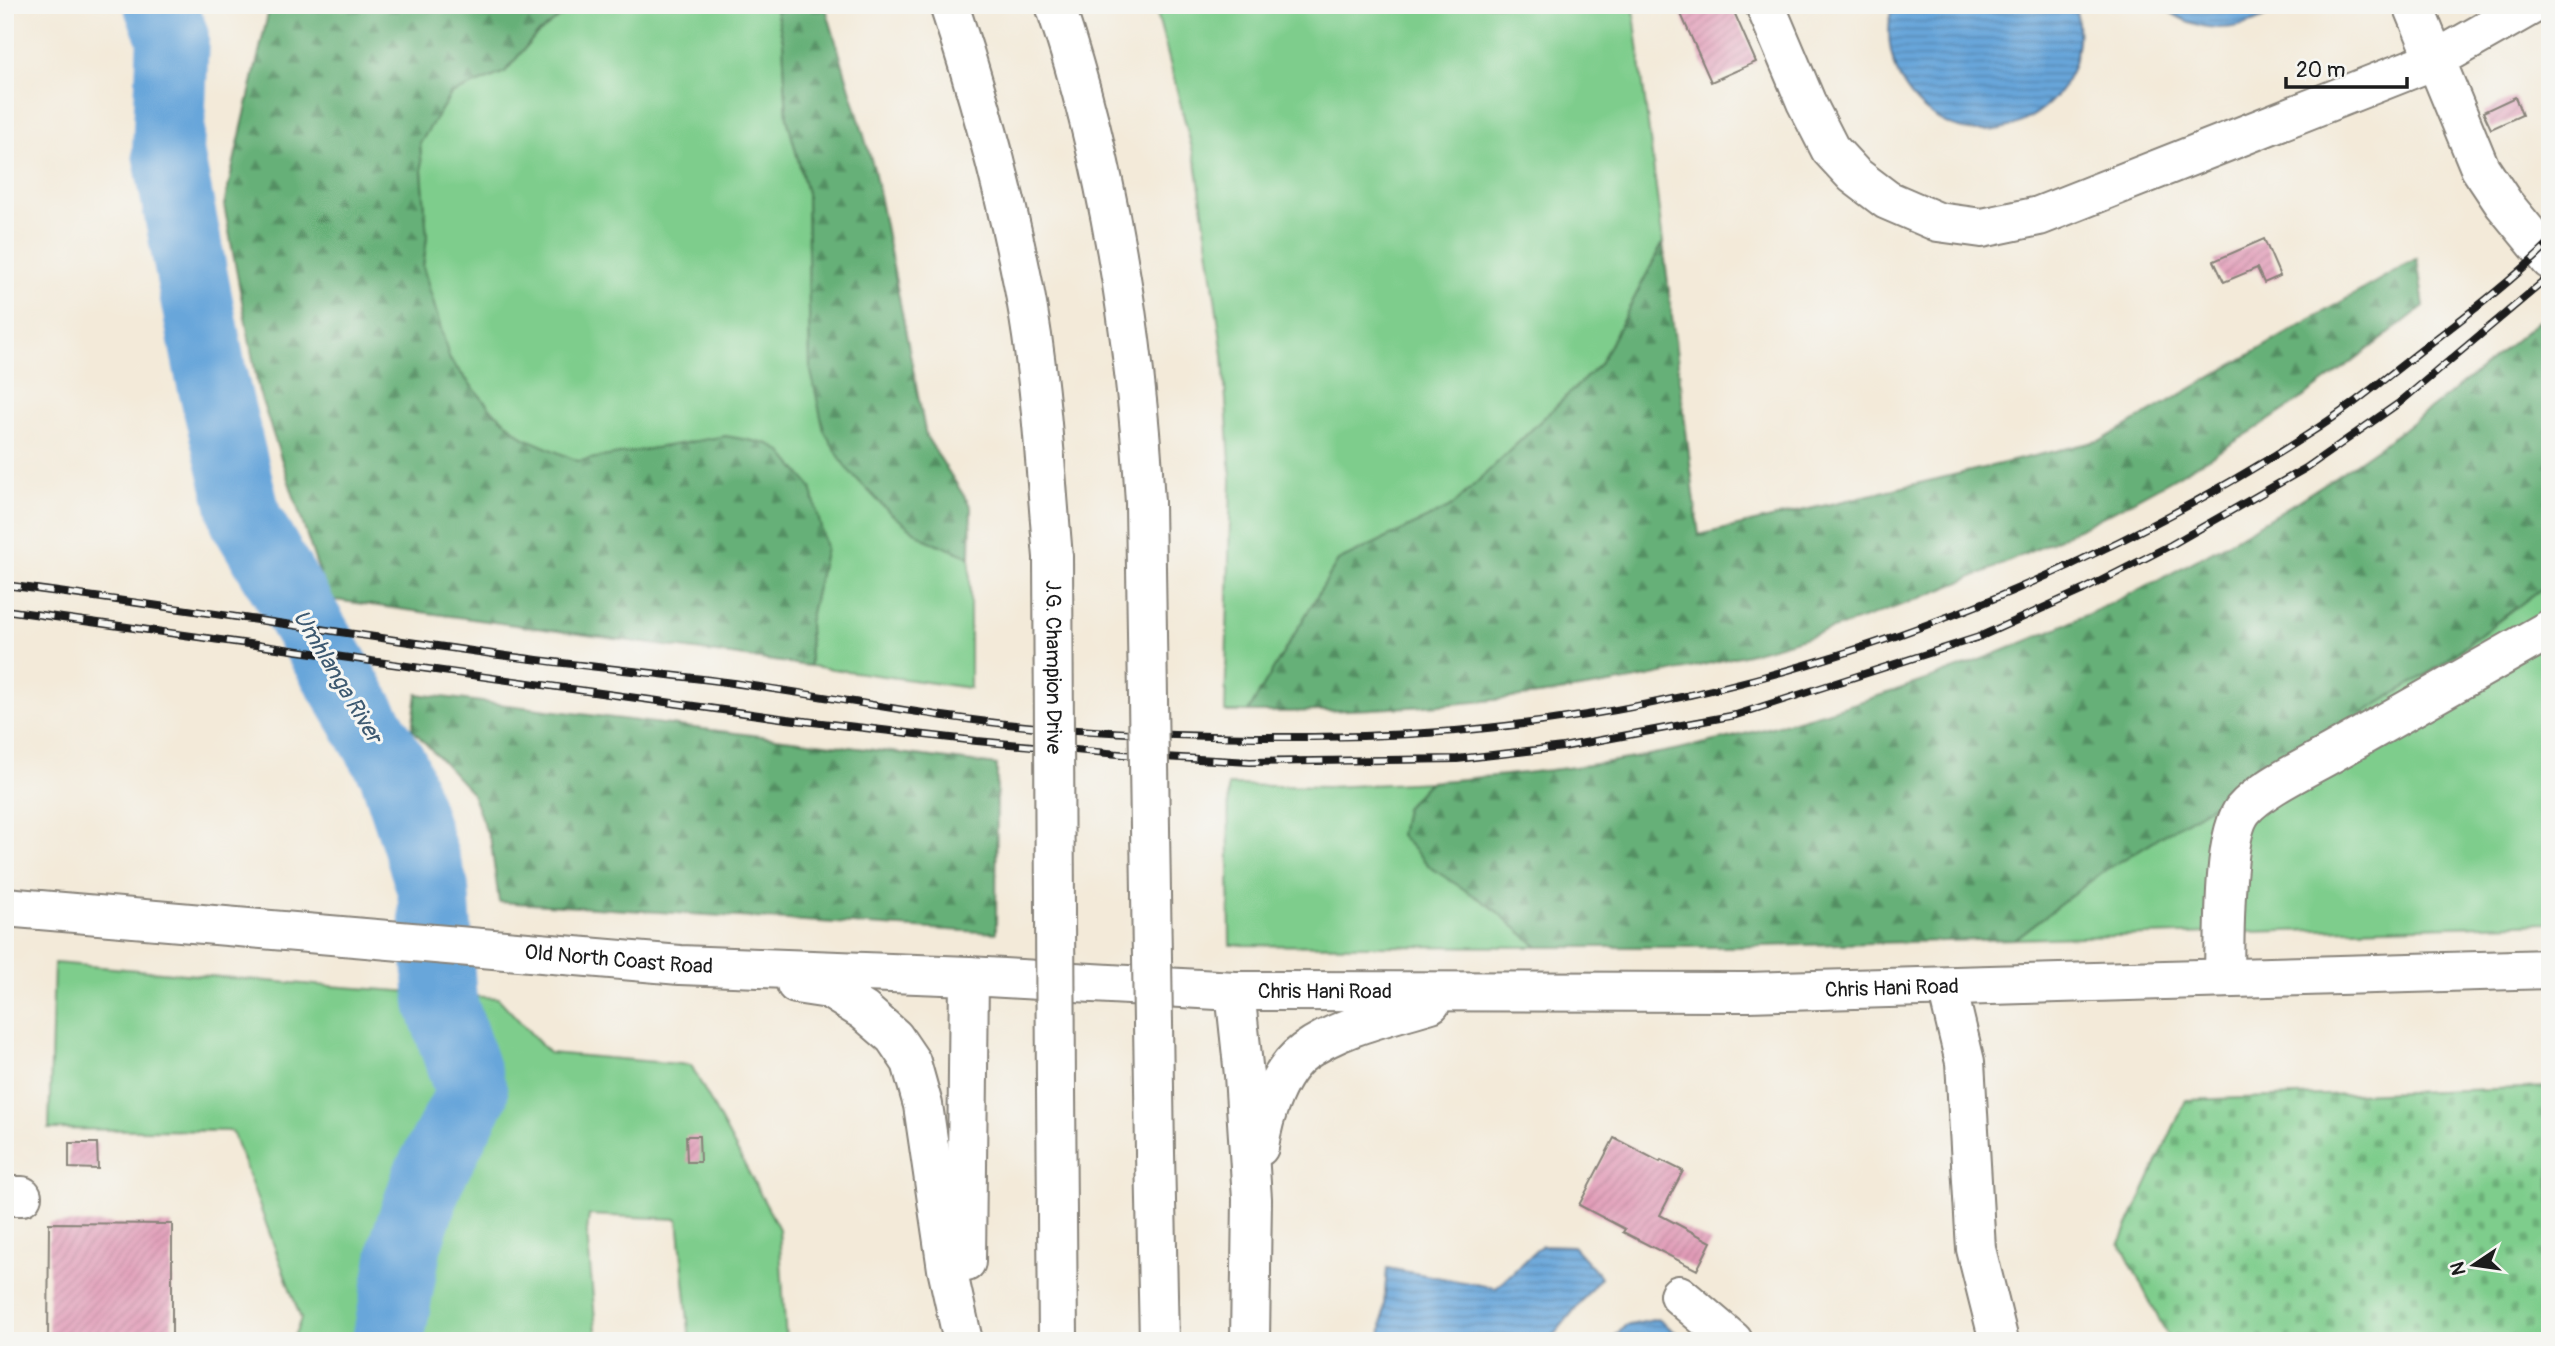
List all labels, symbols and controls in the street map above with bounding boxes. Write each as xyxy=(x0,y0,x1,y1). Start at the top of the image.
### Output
scale bar xyxy=(2286,46,2406,90)
text: 20 m xyxy=(2296,57,2345,84)
street label: J.G. Champion Drive xyxy=(1039,580,1067,755)
water label: Umhlanga River xyxy=(286,604,390,750)
street label: Old North Coast Road xyxy=(523,939,713,980)
street label: Chris Hani Road xyxy=(1824,973,1959,1004)
street label: Chris Hani Road xyxy=(1258,978,1392,1005)
north arrow xyxy=(2440,1230,2510,1300)
text: N xyxy=(2445,1259,2472,1278)

